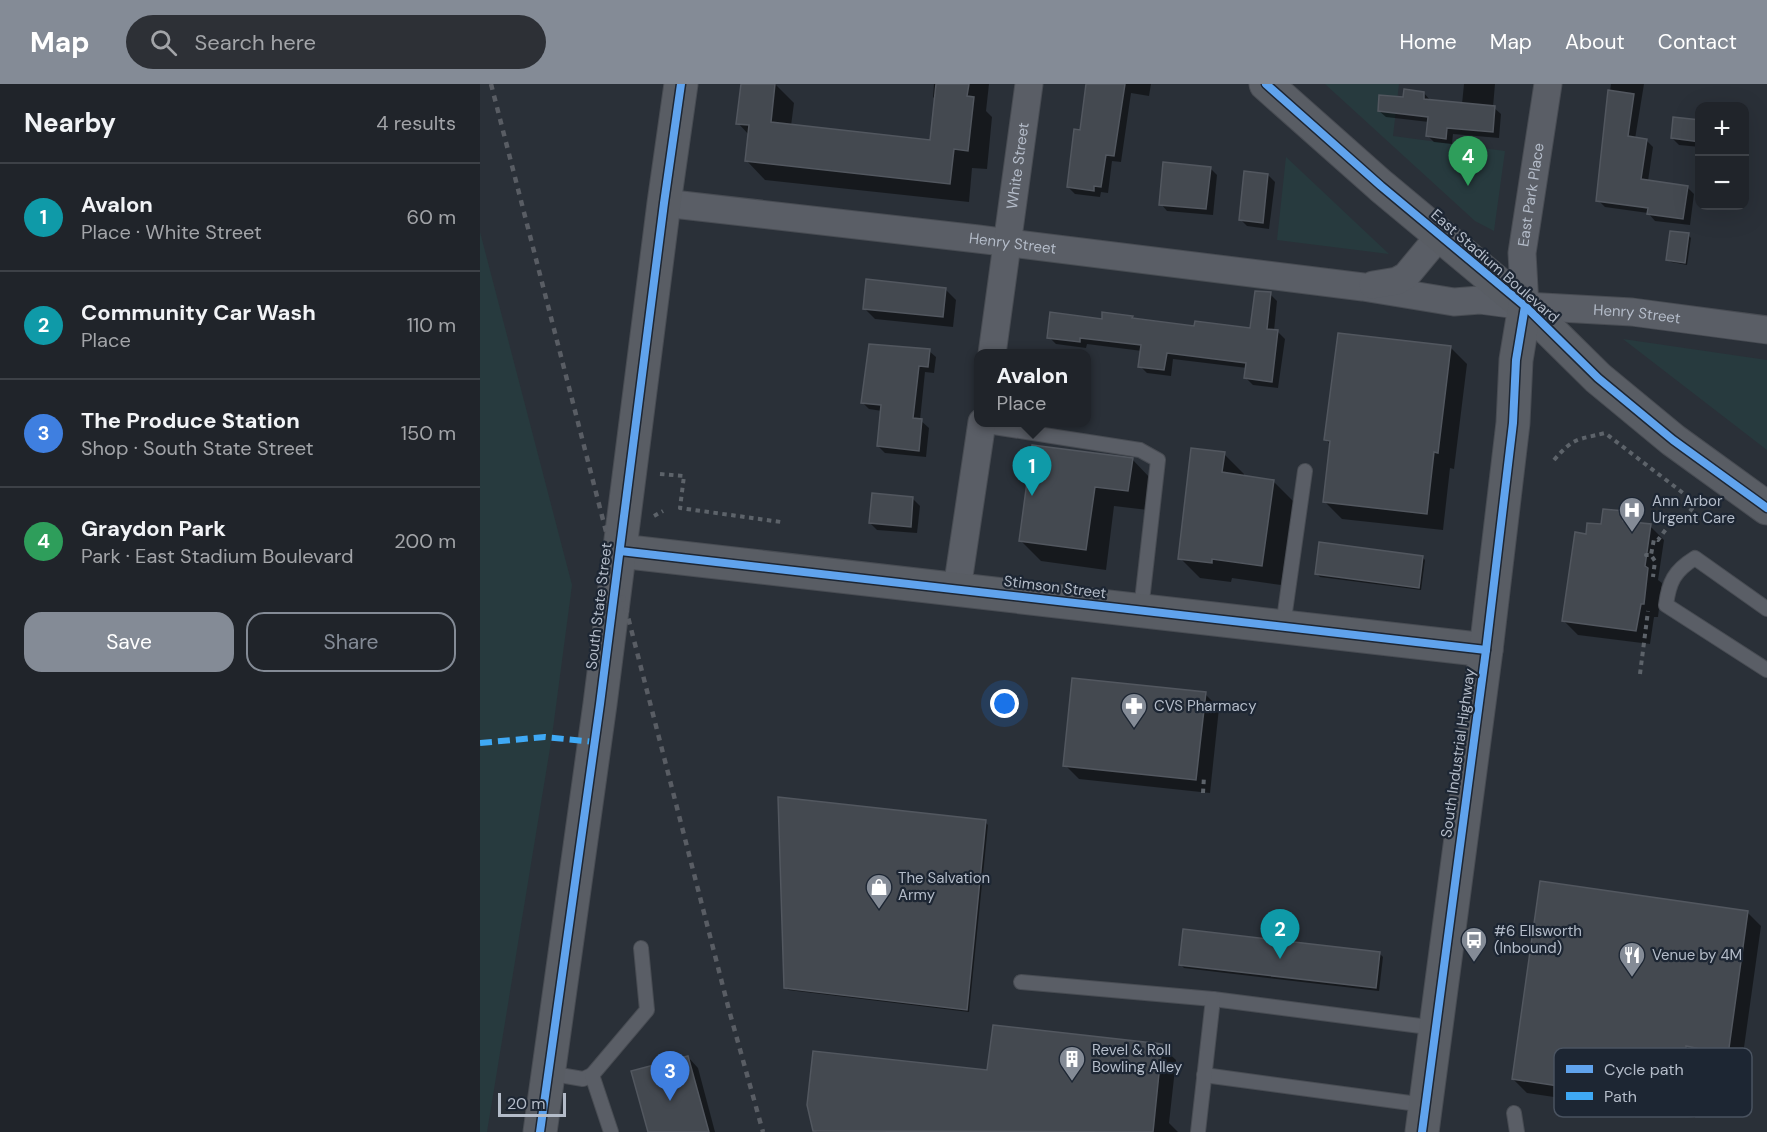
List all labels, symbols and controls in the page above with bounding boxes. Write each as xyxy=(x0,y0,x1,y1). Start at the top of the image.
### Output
search box xyxy=(126,15,546,69)
text: Map xyxy=(30,24,90,61)
icon: search xyxy=(147,26,180,59)
text: Search here xyxy=(195,28,316,57)
text: Home xyxy=(1399,28,1457,56)
text: Map xyxy=(1490,28,1532,56)
text: About xyxy=(1565,28,1625,56)
text: Contact xyxy=(1658,28,1737,56)
map controls xyxy=(1695,102,1749,210)
button: + xyxy=(1695,102,1749,156)
text: Nearby xyxy=(24,106,116,140)
text: 4 results xyxy=(376,110,456,136)
street label: White Street xyxy=(1002,121,1034,210)
pin: 4 xyxy=(1448,136,1488,186)
street label: East Park Place xyxy=(1513,141,1549,248)
button: − xyxy=(1695,156,1749,210)
text: Avalon xyxy=(81,190,153,219)
text: 1 xyxy=(40,204,47,230)
text: 60 m xyxy=(407,204,456,230)
street label: East Stadium Boulevard xyxy=(1427,205,1563,327)
text: Place · White Street xyxy=(81,219,262,245)
street label: Henry Street xyxy=(968,228,1058,259)
text: Community Car Wash xyxy=(81,298,316,327)
street label: Henry Street xyxy=(1593,300,1682,328)
text: 2 xyxy=(38,312,49,338)
text: 110 m xyxy=(407,312,456,338)
text: Place xyxy=(81,327,131,353)
popup xyxy=(974,349,1091,427)
text: Avalon xyxy=(997,361,1068,390)
text: Place xyxy=(997,390,1046,416)
text: The Produce Station xyxy=(81,406,300,435)
text: 3 xyxy=(37,420,50,446)
text: 150 m xyxy=(401,420,456,446)
text: Shop · South State Street xyxy=(81,435,314,461)
pin: 1 xyxy=(1012,446,1052,496)
place label: Ann Arbor Urgent Care xyxy=(1652,491,1735,528)
hospital icon: Ann Arbor Urgent Care xyxy=(1617,495,1647,533)
text: Graydon Park xyxy=(81,514,226,543)
text: 4 xyxy=(37,528,50,554)
text: 200 m xyxy=(394,528,456,554)
street label: South State Street xyxy=(581,541,617,671)
text: Park · East Stadium Boulevard xyxy=(81,543,354,569)
street label: Stimson Street xyxy=(1003,571,1107,603)
button: Save xyxy=(24,612,234,672)
button: Share xyxy=(246,612,456,672)
street label: South Industrial Highway xyxy=(1436,666,1480,839)
your location xyxy=(990,689,1019,718)
pharmacy icon: CVS Pharmacy xyxy=(1119,691,1149,729)
place label: CVS Pharmacy xyxy=(1154,696,1257,716)
place label: The Salvation Army xyxy=(898,868,990,905)
shop icon: The Salvation Army xyxy=(864,872,894,910)
pin: 2 xyxy=(1260,910,1300,959)
place label: #6 Ellsworth (Inbound) xyxy=(1494,921,1582,958)
bus stop icon: #6 Ellsworth (Inbound) xyxy=(1459,925,1489,963)
restaurant icon: Venue by 4M xyxy=(1617,940,1647,978)
place label: Venue by 4M xyxy=(1652,945,1742,965)
place label: Revel & Roll Bowling Alley xyxy=(1092,1040,1183,1077)
building icon: Revel & Roll Bowling Alley xyxy=(1057,1044,1087,1082)
legend xyxy=(1554,1048,1752,1117)
pin: 3 xyxy=(650,1052,690,1101)
text: Cycle path xyxy=(1604,1059,1684,1080)
text: Path xyxy=(1604,1086,1637,1107)
scale bar xyxy=(498,1090,566,1118)
text: 20 m xyxy=(507,1093,546,1114)

